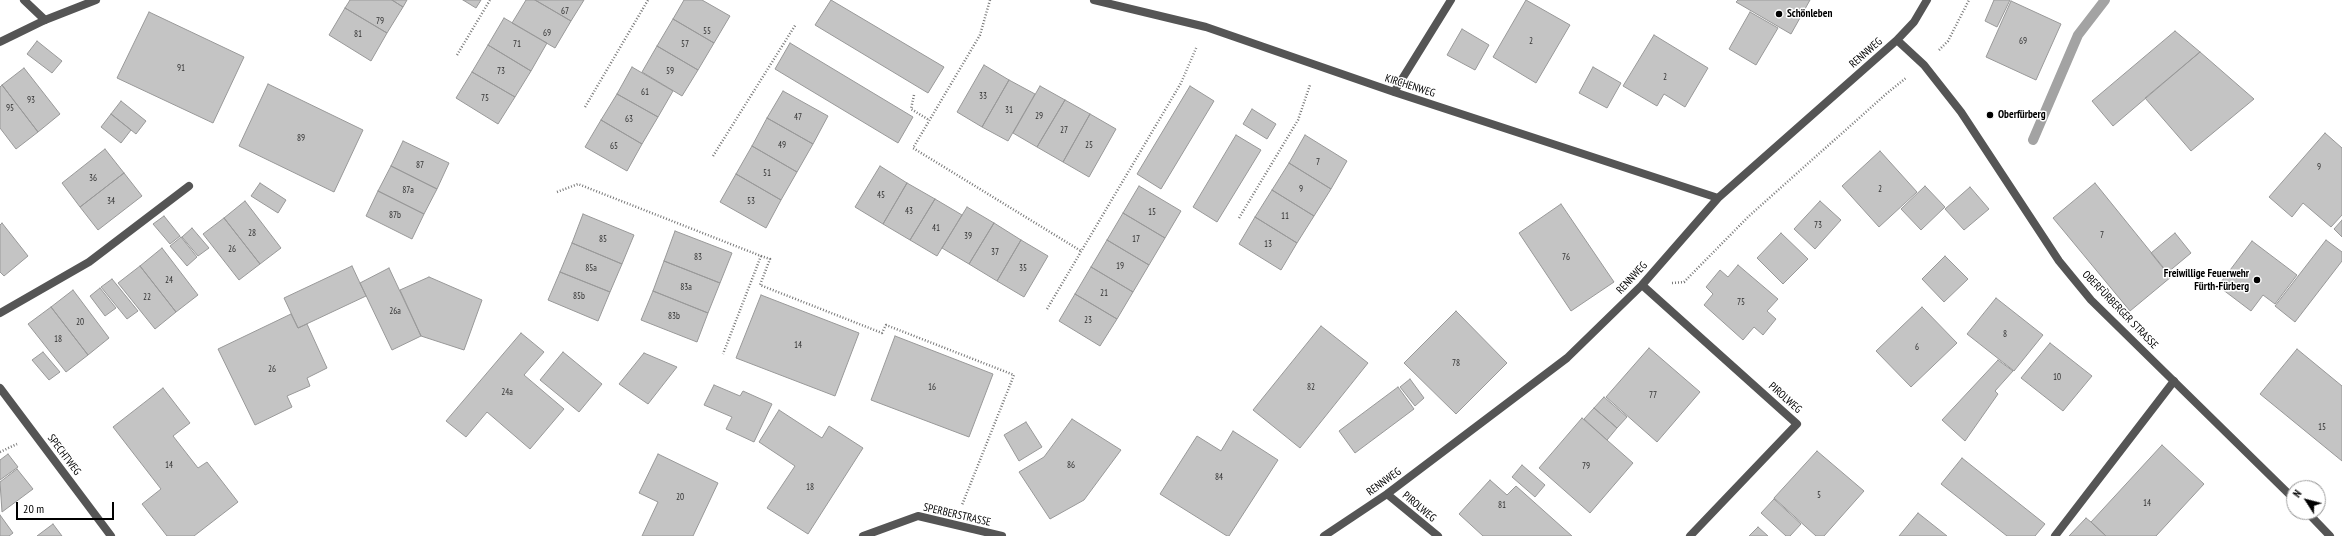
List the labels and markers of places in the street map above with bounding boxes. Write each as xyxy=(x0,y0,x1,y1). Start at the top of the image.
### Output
place label: Schönleben xyxy=(1787,7,1832,21)
marker: Schönleben xyxy=(1774,9,1784,19)
place label: Oberfürberg xyxy=(1998,108,2046,122)
marker: Oberfürberg xyxy=(1985,110,1995,120)
place label: Freiwillige Feuerwehr Fürth-Fürberg xyxy=(2164,267,2249,293)
marker: Freiwillige Feuerwehr Fürth-Fürberg xyxy=(2252,275,2262,285)

